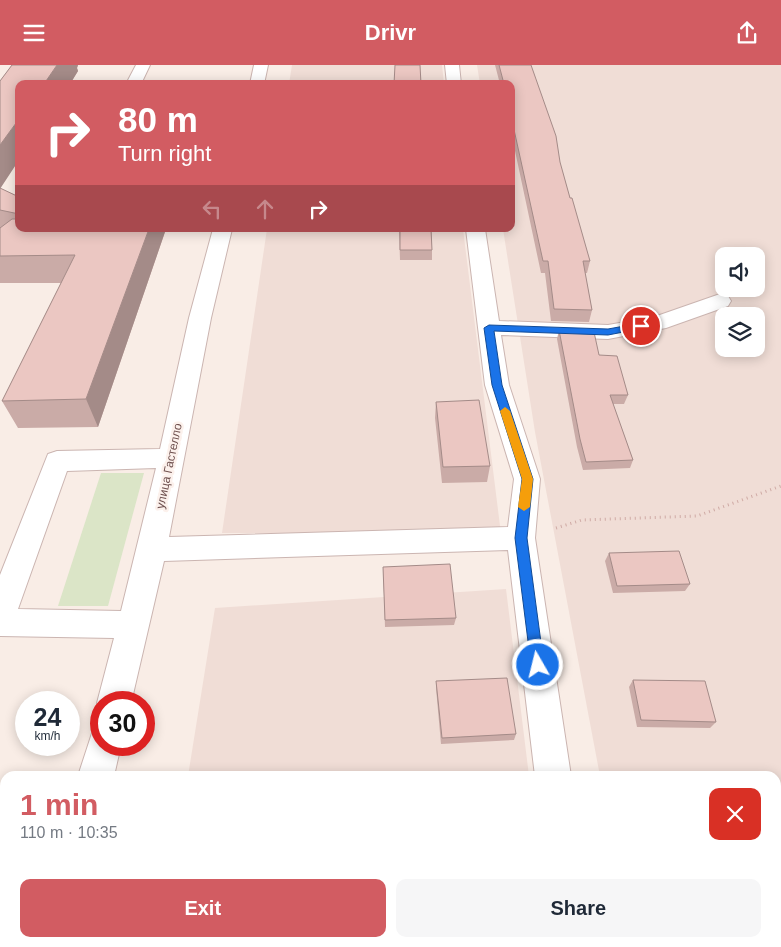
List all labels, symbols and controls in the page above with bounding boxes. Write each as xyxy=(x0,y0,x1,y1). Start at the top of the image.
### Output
icon: menu xyxy=(20,19,48,47)
icon: share xyxy=(733,19,761,47)
text: Drivr xyxy=(365,20,416,45)
icon: right xyxy=(35,100,100,165)
text: 80 m xyxy=(118,100,198,139)
text: Turn right xyxy=(118,141,211,166)
icon: left xyxy=(198,195,226,223)
icon: ahead xyxy=(251,195,279,223)
icon: right xyxy=(304,195,332,223)
map controls xyxy=(715,247,765,357)
button: sound xyxy=(715,247,765,297)
pin xyxy=(620,305,662,347)
button: layers xyxy=(715,307,765,357)
icon: arrive xyxy=(627,312,655,340)
street label: улица Гастелло xyxy=(153,422,185,510)
position arrow xyxy=(511,638,563,690)
speed limit sign: 30 xyxy=(90,691,155,756)
text: 24 xyxy=(34,703,61,731)
text: km/h xyxy=(34,729,61,743)
text: 1 min xyxy=(20,788,98,821)
button: close xyxy=(709,788,761,840)
text: 110 m · 10:35 xyxy=(20,824,118,841)
button: Exit xyxy=(20,879,386,937)
button: Share xyxy=(396,879,761,937)

